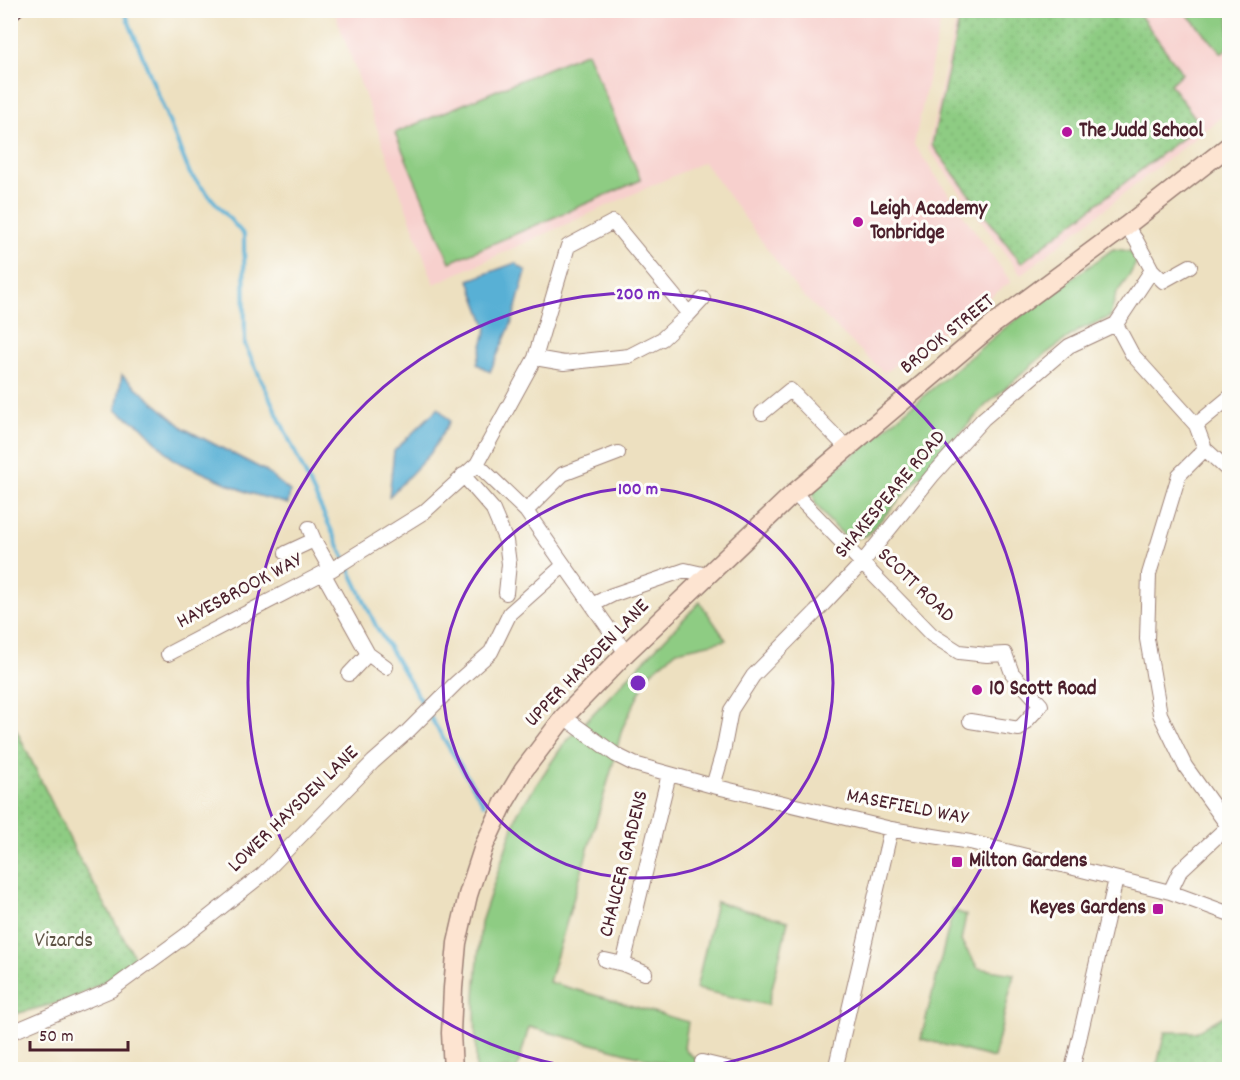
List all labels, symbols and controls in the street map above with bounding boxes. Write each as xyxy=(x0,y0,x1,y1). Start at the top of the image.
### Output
place label: The Judd School xyxy=(1079,117,1204,147)
marker: The Judd School xyxy=(1060,125,1074,139)
place label: Leigh Academy Tonbridge xyxy=(870,195,989,249)
marker: Leigh Academy Tonbridge xyxy=(851,215,865,229)
text: 200 m xyxy=(616,283,660,308)
street label: BROOK STREET xyxy=(894,287,1002,383)
street label: SHAKESPEARE ROAD xyxy=(828,424,954,566)
text: 100 m xyxy=(618,478,658,503)
street label: SCOTT ROAD xyxy=(869,541,961,631)
street label: HAYESBROOK WAY xyxy=(172,546,309,638)
street label: UPPER HAYSDEN LANE xyxy=(519,593,658,735)
centre of rings xyxy=(628,673,648,693)
place label: 10 Scott Road xyxy=(989,675,1097,705)
marker: 10 Scott Road xyxy=(970,683,984,697)
street label: LOWER HAYSDEN LANE xyxy=(222,739,367,881)
street label: MASEFIELD WAY xyxy=(844,782,972,835)
street label: CHAUCER GARDENS xyxy=(592,788,658,940)
place label: Milton Gardens xyxy=(969,847,1088,877)
marker: Milton Gardens xyxy=(950,855,964,869)
place label: Keyes Gardens xyxy=(1030,894,1146,924)
marker: Keyes Gardens xyxy=(1151,902,1165,916)
park label: Vizards xyxy=(35,927,93,957)
scale bar xyxy=(30,1014,128,1052)
text: 50 m xyxy=(39,1025,74,1050)

